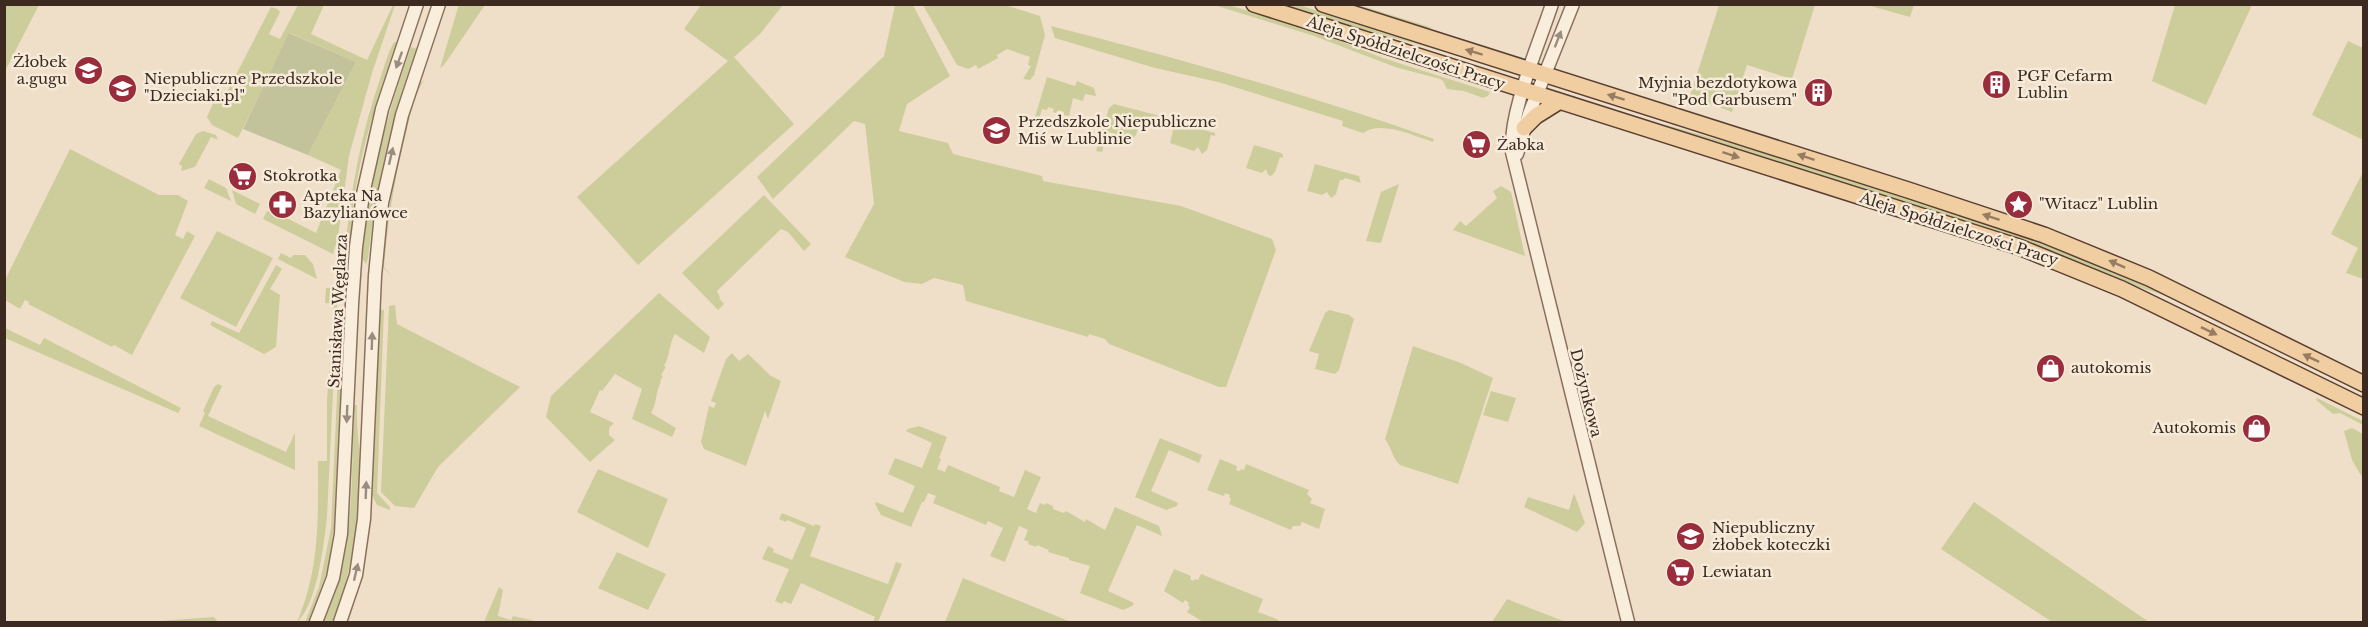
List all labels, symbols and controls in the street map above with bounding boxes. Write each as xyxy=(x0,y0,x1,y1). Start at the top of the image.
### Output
street label: Aleja Spółdzielczości Pracy xyxy=(1304,11,1508,94)
one-way arrow xyxy=(1554,30,1564,48)
one-way arrow xyxy=(1465,47,1483,56)
one-way arrow xyxy=(393,51,403,69)
place label: Żłobek a.gugu xyxy=(13,52,68,88)
school or university icon: Żłobek a.gugu xyxy=(72,55,104,87)
place label: PGF Cefarm Lublin xyxy=(2017,66,2113,102)
place label: Niepubliczne Przedszkole "Dzieciaki.pl" xyxy=(144,69,342,105)
building icon: PGF Cefarm Lublin xyxy=(1980,69,2012,101)
school or university icon: Niepubliczne Przedszkole "Dzieciaki.pl" xyxy=(107,72,139,104)
place label: Myjnia bezdotykowa "Pod Garbusem" xyxy=(1638,73,1798,109)
building icon: Myjnia bezdotykowa "Pod Garbusem" xyxy=(1802,76,1834,108)
one-way arrow xyxy=(1607,92,1625,101)
place label: Przedszkole Niepubliczne Miś w Lublinie xyxy=(1018,112,1216,148)
school or university icon: Przedszkole Niepubliczne Miś w Lublinie xyxy=(981,115,1013,147)
supermarket icon: Żabka xyxy=(1460,129,1492,161)
place label: Żabka xyxy=(1497,135,1545,154)
one-way arrow xyxy=(387,147,397,165)
one-way arrow xyxy=(1722,151,1740,160)
one-way arrow xyxy=(1797,152,1815,162)
supermarket icon: Stokrotka xyxy=(226,160,258,192)
place label: Stokrotka xyxy=(263,166,338,185)
place label: Apteka Na Bazylianówce xyxy=(302,186,408,222)
street label: Aleja Spółdzielczości Pracy xyxy=(1857,187,2061,270)
place icon: "Witacz" Lublin xyxy=(2002,188,2034,220)
pharmacy icon: Apteka Na Bazylianówce xyxy=(266,189,298,221)
place label: "Witacz" Lublin xyxy=(2039,194,2158,213)
one-way arrow xyxy=(1982,212,2000,221)
street label: Stanisława Węglarza xyxy=(324,233,351,389)
one-way arrow xyxy=(2107,259,2125,269)
one-way arrow xyxy=(2201,326,2218,335)
one-way arrow xyxy=(368,331,377,350)
street label: Dożynkowa xyxy=(1566,347,1607,440)
shop icon: autokomis xyxy=(2034,352,2066,384)
one-way arrow xyxy=(2302,354,2320,364)
place label: autokomis xyxy=(2071,358,2152,377)
one-way arrow xyxy=(343,405,352,424)
shop icon: Autokomis xyxy=(2241,412,2273,444)
place label: Autokomis xyxy=(2152,418,2236,437)
one-way arrow xyxy=(361,481,371,500)
place label: Niepubliczny żłobek koteczki xyxy=(1712,518,1830,554)
school or university icon: Niepubliczny żłobek koteczki xyxy=(1675,521,1707,553)
supermarket icon: Lewiatan xyxy=(1665,556,1697,588)
one-way arrow xyxy=(352,562,362,581)
place label: Lewiatan xyxy=(1702,562,1772,581)

